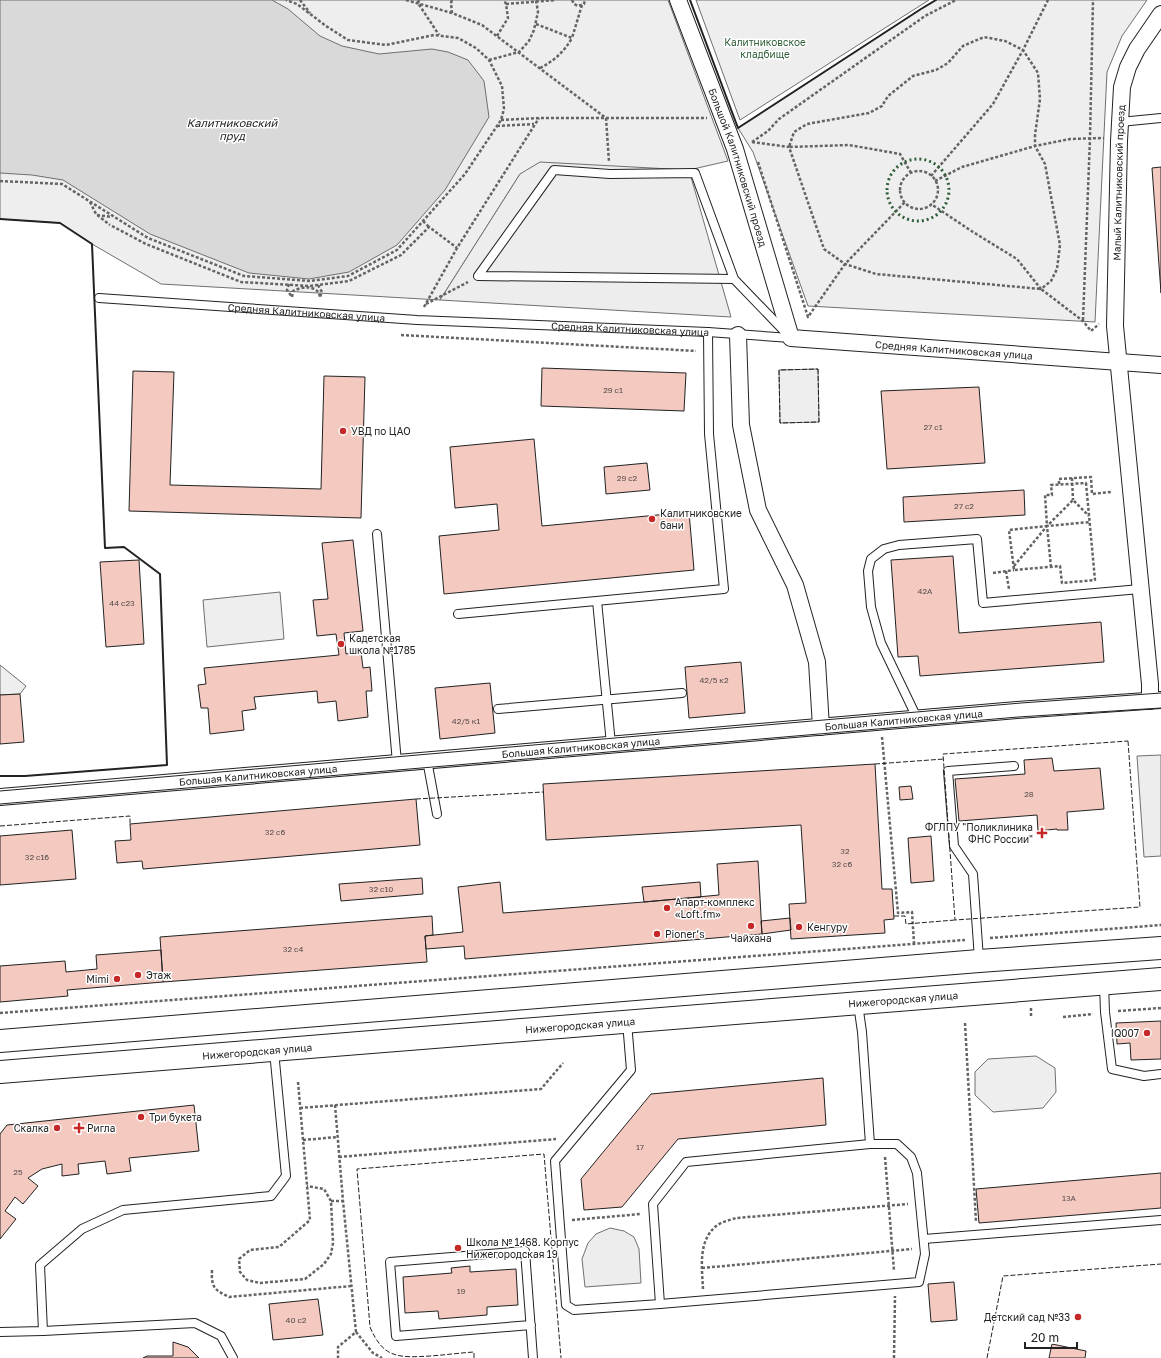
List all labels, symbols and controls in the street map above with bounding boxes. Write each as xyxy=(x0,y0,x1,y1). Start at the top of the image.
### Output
park label: Калитниковское кладбище xyxy=(724,36,806,60)
street label: Большой Калитниковский проезд xyxy=(706,86,770,248)
street label: Малый Калитниковский проезд xyxy=(1110,104,1127,261)
water label: Калитниковский пруд xyxy=(187,116,278,143)
street label: Средняя Калитниковская улица xyxy=(227,301,386,324)
street label: Средняя Калитниковская улица xyxy=(551,320,709,338)
street label: Средняя Калитниковская улица xyxy=(875,338,1033,362)
house number: 29 с1 xyxy=(603,385,623,395)
house number: 27 с1 xyxy=(923,422,943,432)
place label: УВД по ЦАО xyxy=(351,425,411,437)
marker: УВД по ЦАО xyxy=(338,426,348,436)
house number: 29 с2 xyxy=(617,473,638,483)
house number: 27 с2 xyxy=(954,501,974,511)
place label: Калитниковские бани xyxy=(660,507,742,531)
marker: Калитниковские бани xyxy=(647,514,657,524)
house number: 42А xyxy=(918,586,933,596)
house number: 44 с23 xyxy=(109,598,135,608)
place label: Кадетская школа №1785 xyxy=(349,632,416,656)
marker: Кадетская школа №1785 xyxy=(336,639,346,649)
house number: 42/5 к2 xyxy=(699,675,729,685)
street label: Большая Калитниковская улица xyxy=(824,707,983,732)
house number: 42/5 к1 xyxy=(452,716,480,726)
street label: Большая Калитниковская улица xyxy=(501,735,661,760)
street label: Большая Калитниковская улица xyxy=(178,762,338,788)
house number: 28 xyxy=(1024,789,1034,799)
place label: ФГЛПУ "Поликлиника ФНС России" xyxy=(925,821,1033,845)
house number: 32 с6 xyxy=(265,827,285,837)
marker: ФГЛПУ "Поликлиника ФНС России" xyxy=(1036,827,1048,839)
house number: 32 xyxy=(840,846,850,856)
house number: 32 с16 xyxy=(25,852,49,862)
house number: 32 с6 xyxy=(832,859,852,869)
house number: 32 с10 xyxy=(369,884,393,894)
place label: Апарт-комплекс «Loft.fm» xyxy=(675,896,755,920)
marker: Апарт-комплекс «Loft.fm» xyxy=(662,903,672,913)
marker: Чайхана xyxy=(746,921,756,931)
place label: Кенгуру xyxy=(807,921,848,933)
marker: Кенгуру xyxy=(794,922,804,932)
place label: Pioner’s xyxy=(665,928,705,940)
marker: Pioner’s xyxy=(652,929,662,939)
place label: Чайхана xyxy=(730,932,772,944)
house number: 32 с4 xyxy=(283,944,303,954)
place label: Этаж xyxy=(146,969,171,981)
marker: Этаж xyxy=(133,970,143,980)
place label: Mimi xyxy=(86,973,109,985)
marker: Mimi xyxy=(112,974,122,984)
street label: Нижегородская улица xyxy=(848,989,959,1010)
street label: Нижегородская улица xyxy=(525,1015,636,1036)
place label: IQ007 xyxy=(1111,1027,1139,1039)
marker: IQ007 xyxy=(1142,1028,1152,1038)
street label: Нижегородская улица xyxy=(202,1041,313,1062)
place label: Три букета xyxy=(149,1111,202,1123)
marker: Три букета xyxy=(136,1112,146,1122)
place label: Скалка xyxy=(14,1122,49,1134)
place label: Ригла xyxy=(87,1122,115,1134)
marker: Скалка xyxy=(52,1123,62,1133)
marker: Ригла xyxy=(74,1123,84,1133)
house number: 17 xyxy=(636,1142,644,1152)
house number: 25 xyxy=(13,1167,23,1177)
house number: 13А xyxy=(1062,1193,1077,1203)
place label: Школа № 1468. Корпус Нижегородская 19 xyxy=(466,1236,580,1260)
marker: Школа № 1468. Корпус Нижегородская 19 xyxy=(453,1243,463,1253)
house number: 19 xyxy=(457,1286,466,1296)
place label: Детский сад №33 xyxy=(984,1311,1070,1323)
marker: Детский сад №33 xyxy=(1073,1312,1083,1322)
house number: 40 с2 xyxy=(286,1315,307,1325)
scale bar xyxy=(1025,1324,1077,1350)
text: 20 m xyxy=(1031,1330,1059,1345)

